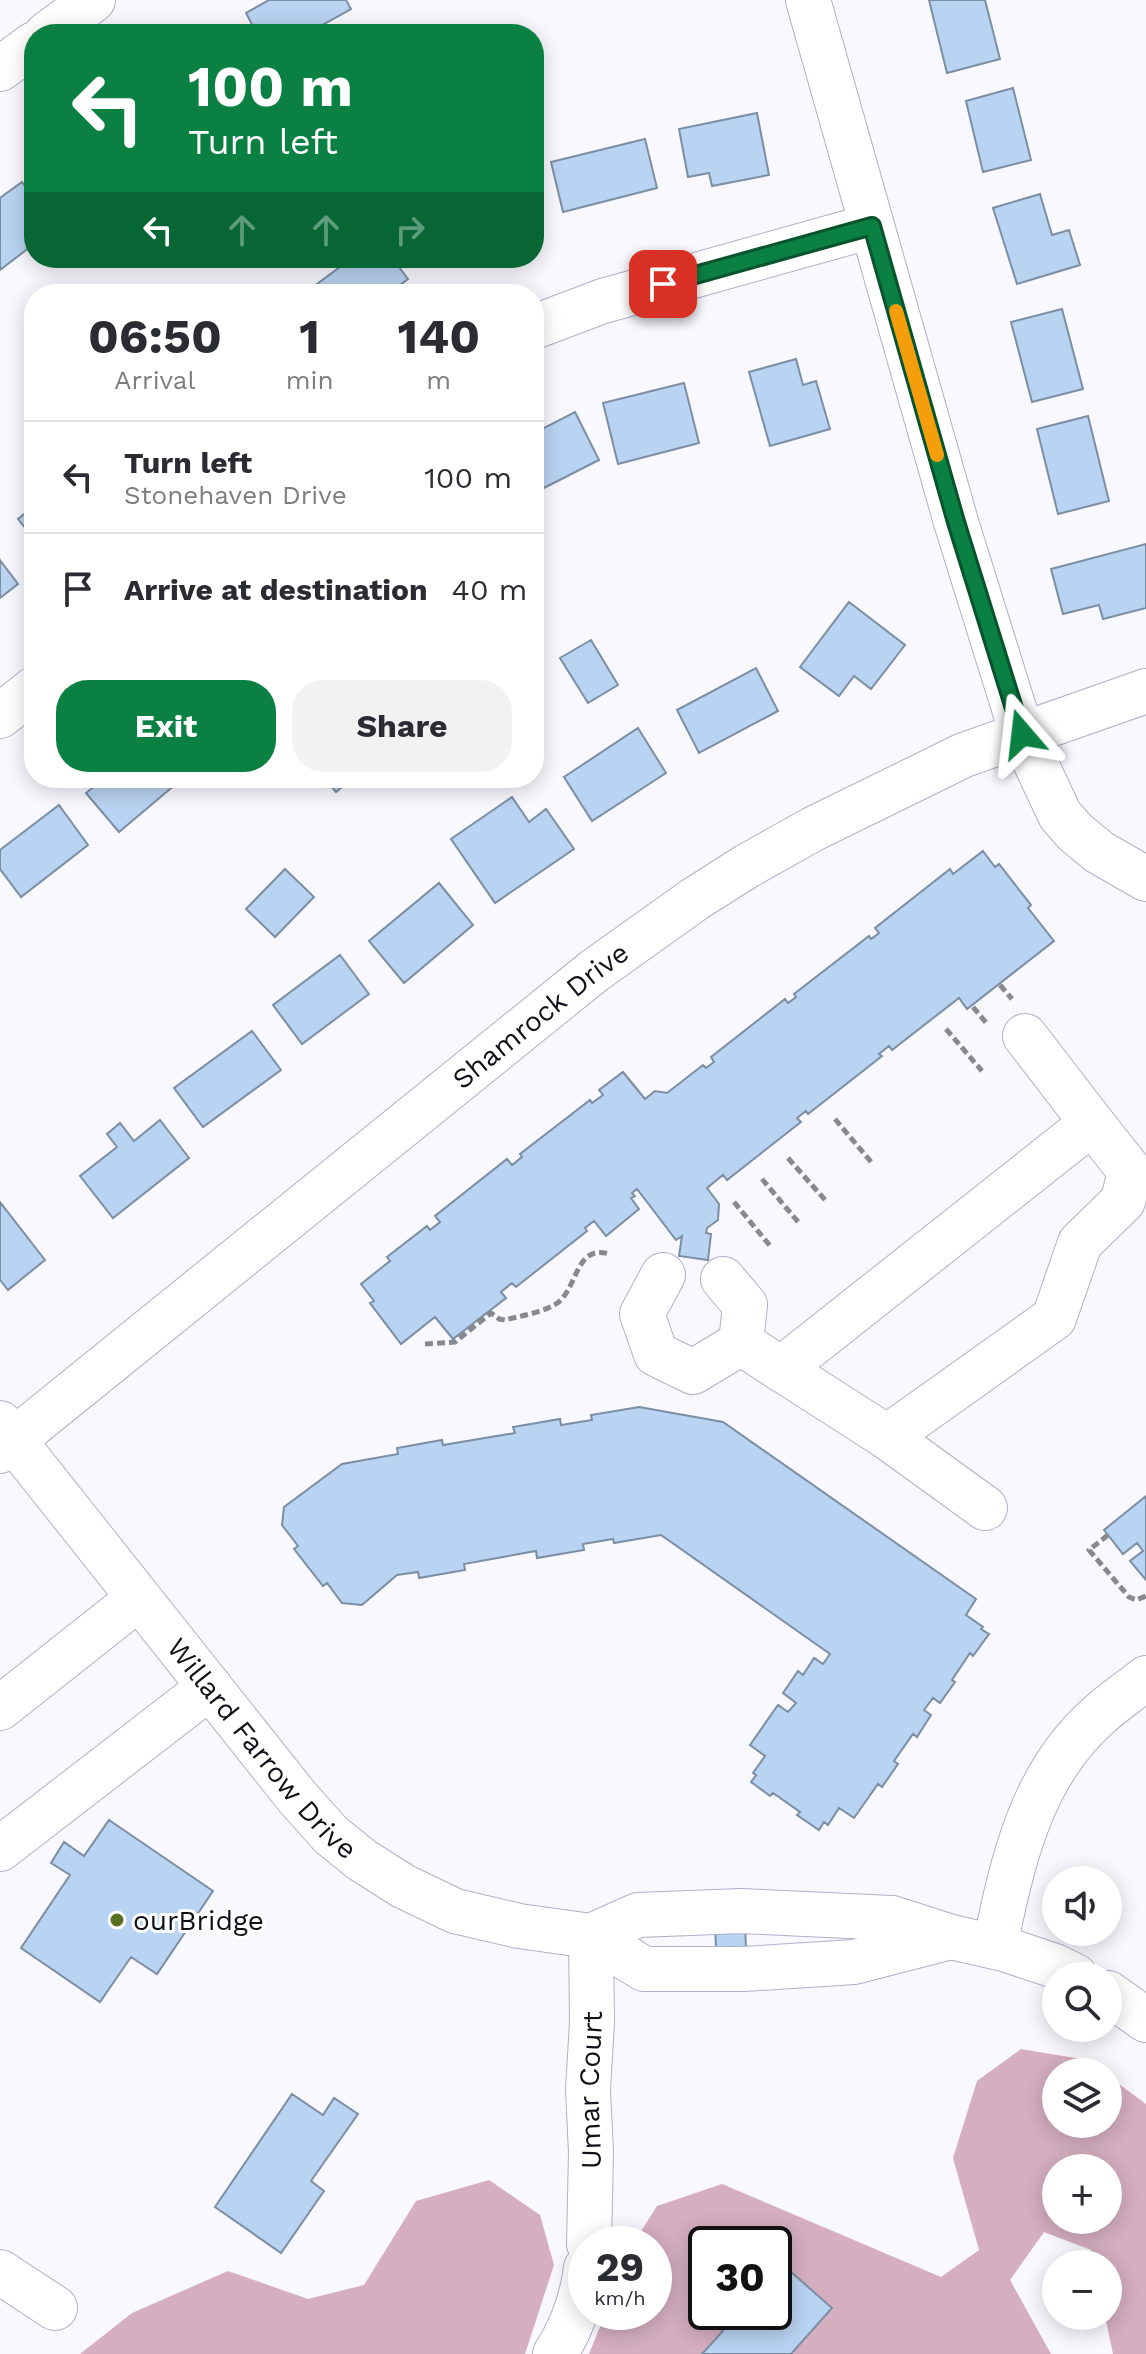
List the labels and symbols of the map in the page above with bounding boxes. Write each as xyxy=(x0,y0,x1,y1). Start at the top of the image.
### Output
pin xyxy=(629,250,697,318)
position arrow xyxy=(980,692,1064,776)
street label: Shamrock Drive xyxy=(445,935,635,1095)
street label: Willard Farrow Drive xyxy=(161,1631,363,1866)
place label: ourBridge xyxy=(133,1904,264,1937)
marker: ourBridge xyxy=(108,1911,126,1929)
street label: Umar Court xyxy=(571,2011,609,2169)
speed limit sign: 30 xyxy=(688,2226,792,2330)

